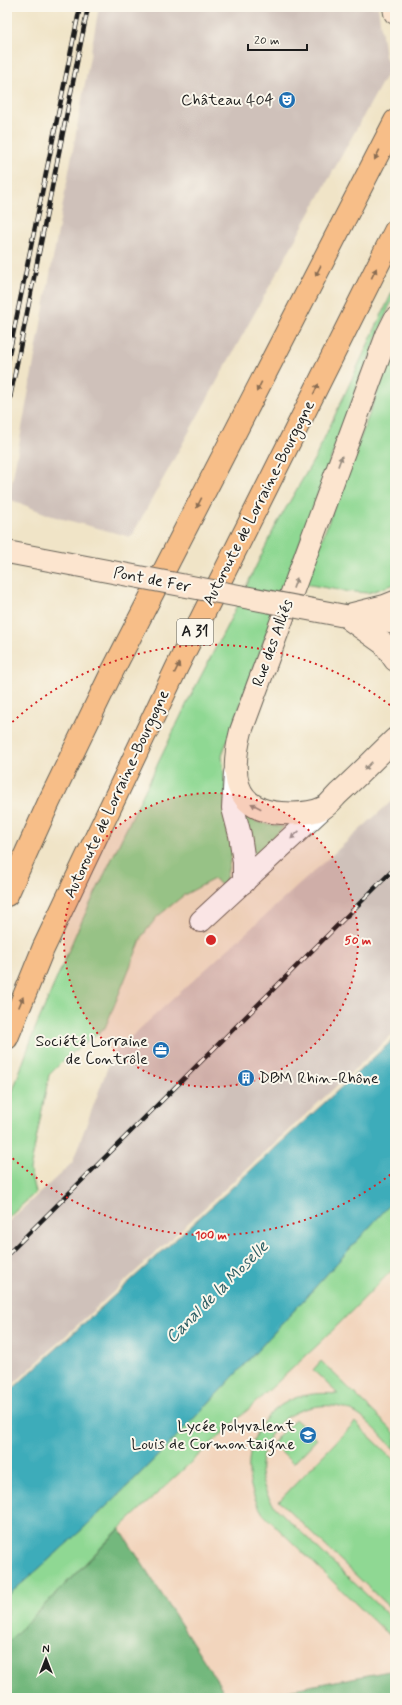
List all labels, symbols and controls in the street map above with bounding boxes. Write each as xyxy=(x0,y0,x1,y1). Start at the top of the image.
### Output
scale bar xyxy=(248,26,307,52)
text: 20 m xyxy=(254,33,280,49)
place label: Château 404 xyxy=(181,90,274,111)
theatre icon: Château 404 xyxy=(277,90,297,110)
one-way arrow xyxy=(374,150,380,161)
one-way arrow xyxy=(315,265,321,277)
one-way arrow xyxy=(371,267,377,279)
one-way arrow xyxy=(256,381,262,393)
one-way arrow xyxy=(313,384,319,395)
street label: Autoroute de Lorraine-Bourgogne xyxy=(198,397,321,610)
one-way arrow xyxy=(338,455,344,467)
one-way arrow xyxy=(196,497,203,508)
street label: Pont de Fer xyxy=(111,562,193,598)
one-way arrow xyxy=(292,576,298,588)
street label: Rue des Alliés xyxy=(247,596,299,690)
road number: A 31 xyxy=(177,619,213,645)
one-way arrow xyxy=(173,662,180,674)
street label: Autoroute de Lorraine-Bourgogne xyxy=(59,686,176,902)
one-way arrow xyxy=(363,761,373,771)
one-way arrow xyxy=(251,803,262,810)
one-way arrow xyxy=(290,830,300,839)
centre of rings xyxy=(204,933,218,947)
text: 50 m xyxy=(345,933,372,949)
one-way arrow xyxy=(19,995,25,1007)
place label: Société Lorraine de Contrôle xyxy=(36,1031,148,1070)
office icon: Société Lorraine de Contrôle xyxy=(151,1040,171,1060)
building icon: DBM Rhin-Rhône xyxy=(236,1068,256,1088)
place label: DBM Rhin-Rhône xyxy=(259,1068,379,1089)
text: 100 m xyxy=(195,1228,228,1244)
water label: Canal de la Moselle xyxy=(161,1236,273,1348)
place label: Lycée polyvalent Louis de Cormontaigne xyxy=(131,1416,296,1456)
school or university icon: Lycée polyvalent Louis de Cormontaigne xyxy=(298,1425,318,1445)
north arrow xyxy=(26,1639,66,1679)
text: N xyxy=(42,1643,50,1657)

